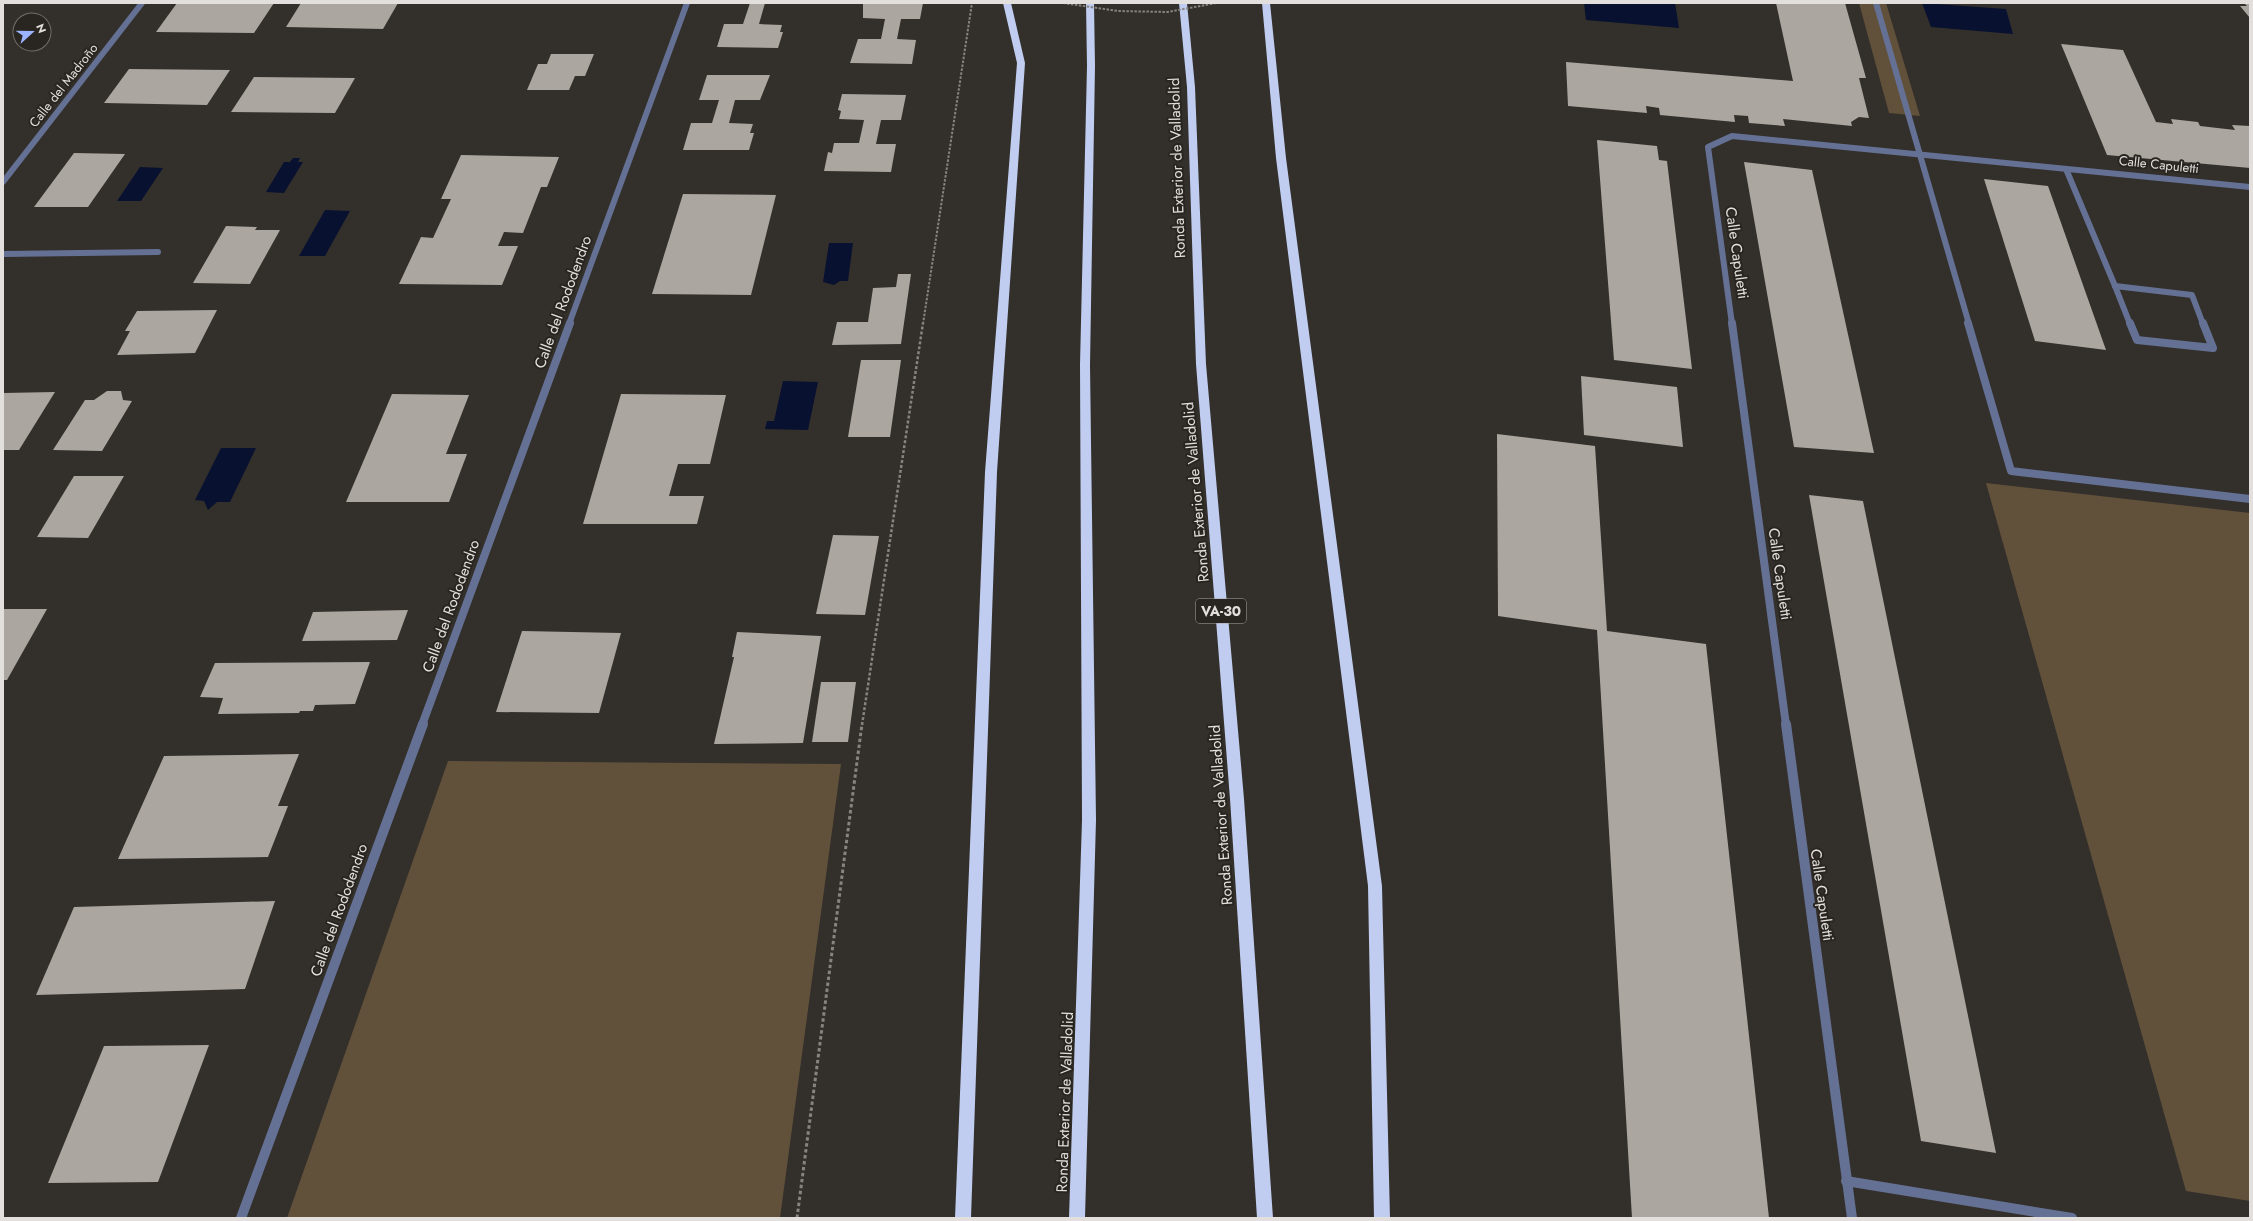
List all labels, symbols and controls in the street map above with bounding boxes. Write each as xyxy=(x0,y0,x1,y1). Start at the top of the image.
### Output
north arrow xyxy=(12,12,52,52)
text: N xyxy=(32,21,50,35)
street label: Calle del Madroño xyxy=(24,39,102,131)
street label: Ronda Exterior de Valladolid xyxy=(1163,77,1191,259)
street label: Calle Capuletti xyxy=(2118,151,2200,178)
street label: Calle Capuletti xyxy=(1720,206,1754,300)
street label: Calle del Rododendro xyxy=(529,232,597,372)
street label: Ronda Exterior de Valladolid xyxy=(1177,401,1215,583)
street label: Calle Capuletti xyxy=(1763,527,1797,621)
street label: Calle del Rododendro xyxy=(417,536,485,676)
road number: VA-30 xyxy=(1196,599,1246,623)
street label: Ronda Exterior de Valladolid xyxy=(1204,724,1238,906)
street label: Calle del Rododendro xyxy=(305,840,373,980)
street label: Calle Capuletti xyxy=(1805,848,1839,942)
street label: Ronda Exterior de Valladolid xyxy=(1051,1011,1079,1193)

